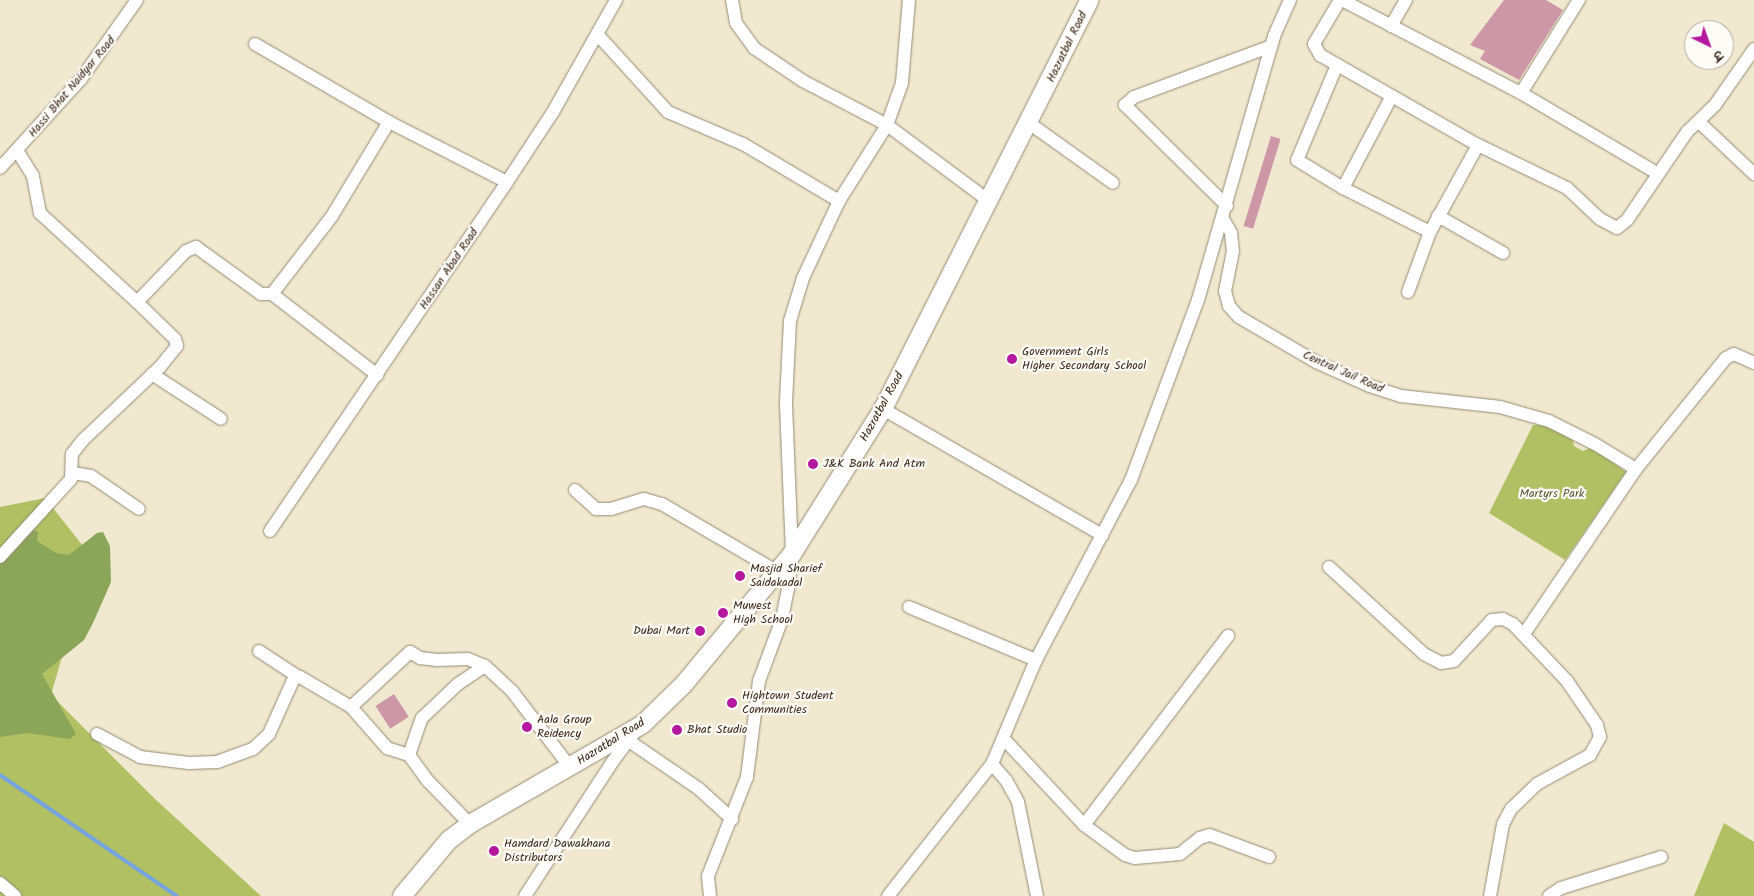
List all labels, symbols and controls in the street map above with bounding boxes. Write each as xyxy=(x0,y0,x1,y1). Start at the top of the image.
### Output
street label: Hazratbal Road xyxy=(1044,9,1090,85)
north arrow xyxy=(1684,20,1734,70)
street label: Hassi Bhat Naidyar Road xyxy=(26,34,118,140)
text: उ xyxy=(1708,44,1729,67)
street label: Hassan Abad Road xyxy=(417,226,481,312)
place label: Government Girls Higher Secondary School xyxy=(1022,345,1146,373)
street label: Central Jail Road xyxy=(1300,348,1386,396)
marker: Government Girls Higher Secondary School xyxy=(1006,353,1018,365)
street label: Hazratbal Road xyxy=(857,370,907,444)
place label: J&K Bank And Atm xyxy=(823,457,925,471)
marker: J&K Bank And Atm xyxy=(807,458,819,470)
park label: Martyrs Park xyxy=(1520,487,1584,501)
place label: Masjid Sharief Saidakadal xyxy=(750,562,822,590)
marker: Masjid Sharief Saidakadal xyxy=(734,570,746,582)
place label: Muwest High School xyxy=(733,599,793,627)
marker: Muwest High School xyxy=(717,607,729,619)
place label: Dubai Mart xyxy=(633,624,690,638)
marker: Dubai Mart xyxy=(694,625,706,637)
place label: Hightown Student Communities xyxy=(742,689,834,717)
marker: Hightown Student Communities xyxy=(726,697,738,709)
place label: Aala Group Reidency xyxy=(537,713,592,741)
street label: Hazratbal Road xyxy=(575,716,647,768)
marker: Aala Group Reidency xyxy=(521,721,533,733)
place label: Bhat Studio xyxy=(687,723,747,737)
marker: Bhat Studio xyxy=(671,724,683,736)
place label: Hamdard Dawakhana Distributors xyxy=(504,837,610,865)
marker: Hamdard Dawakhana Distributors xyxy=(488,845,500,857)

